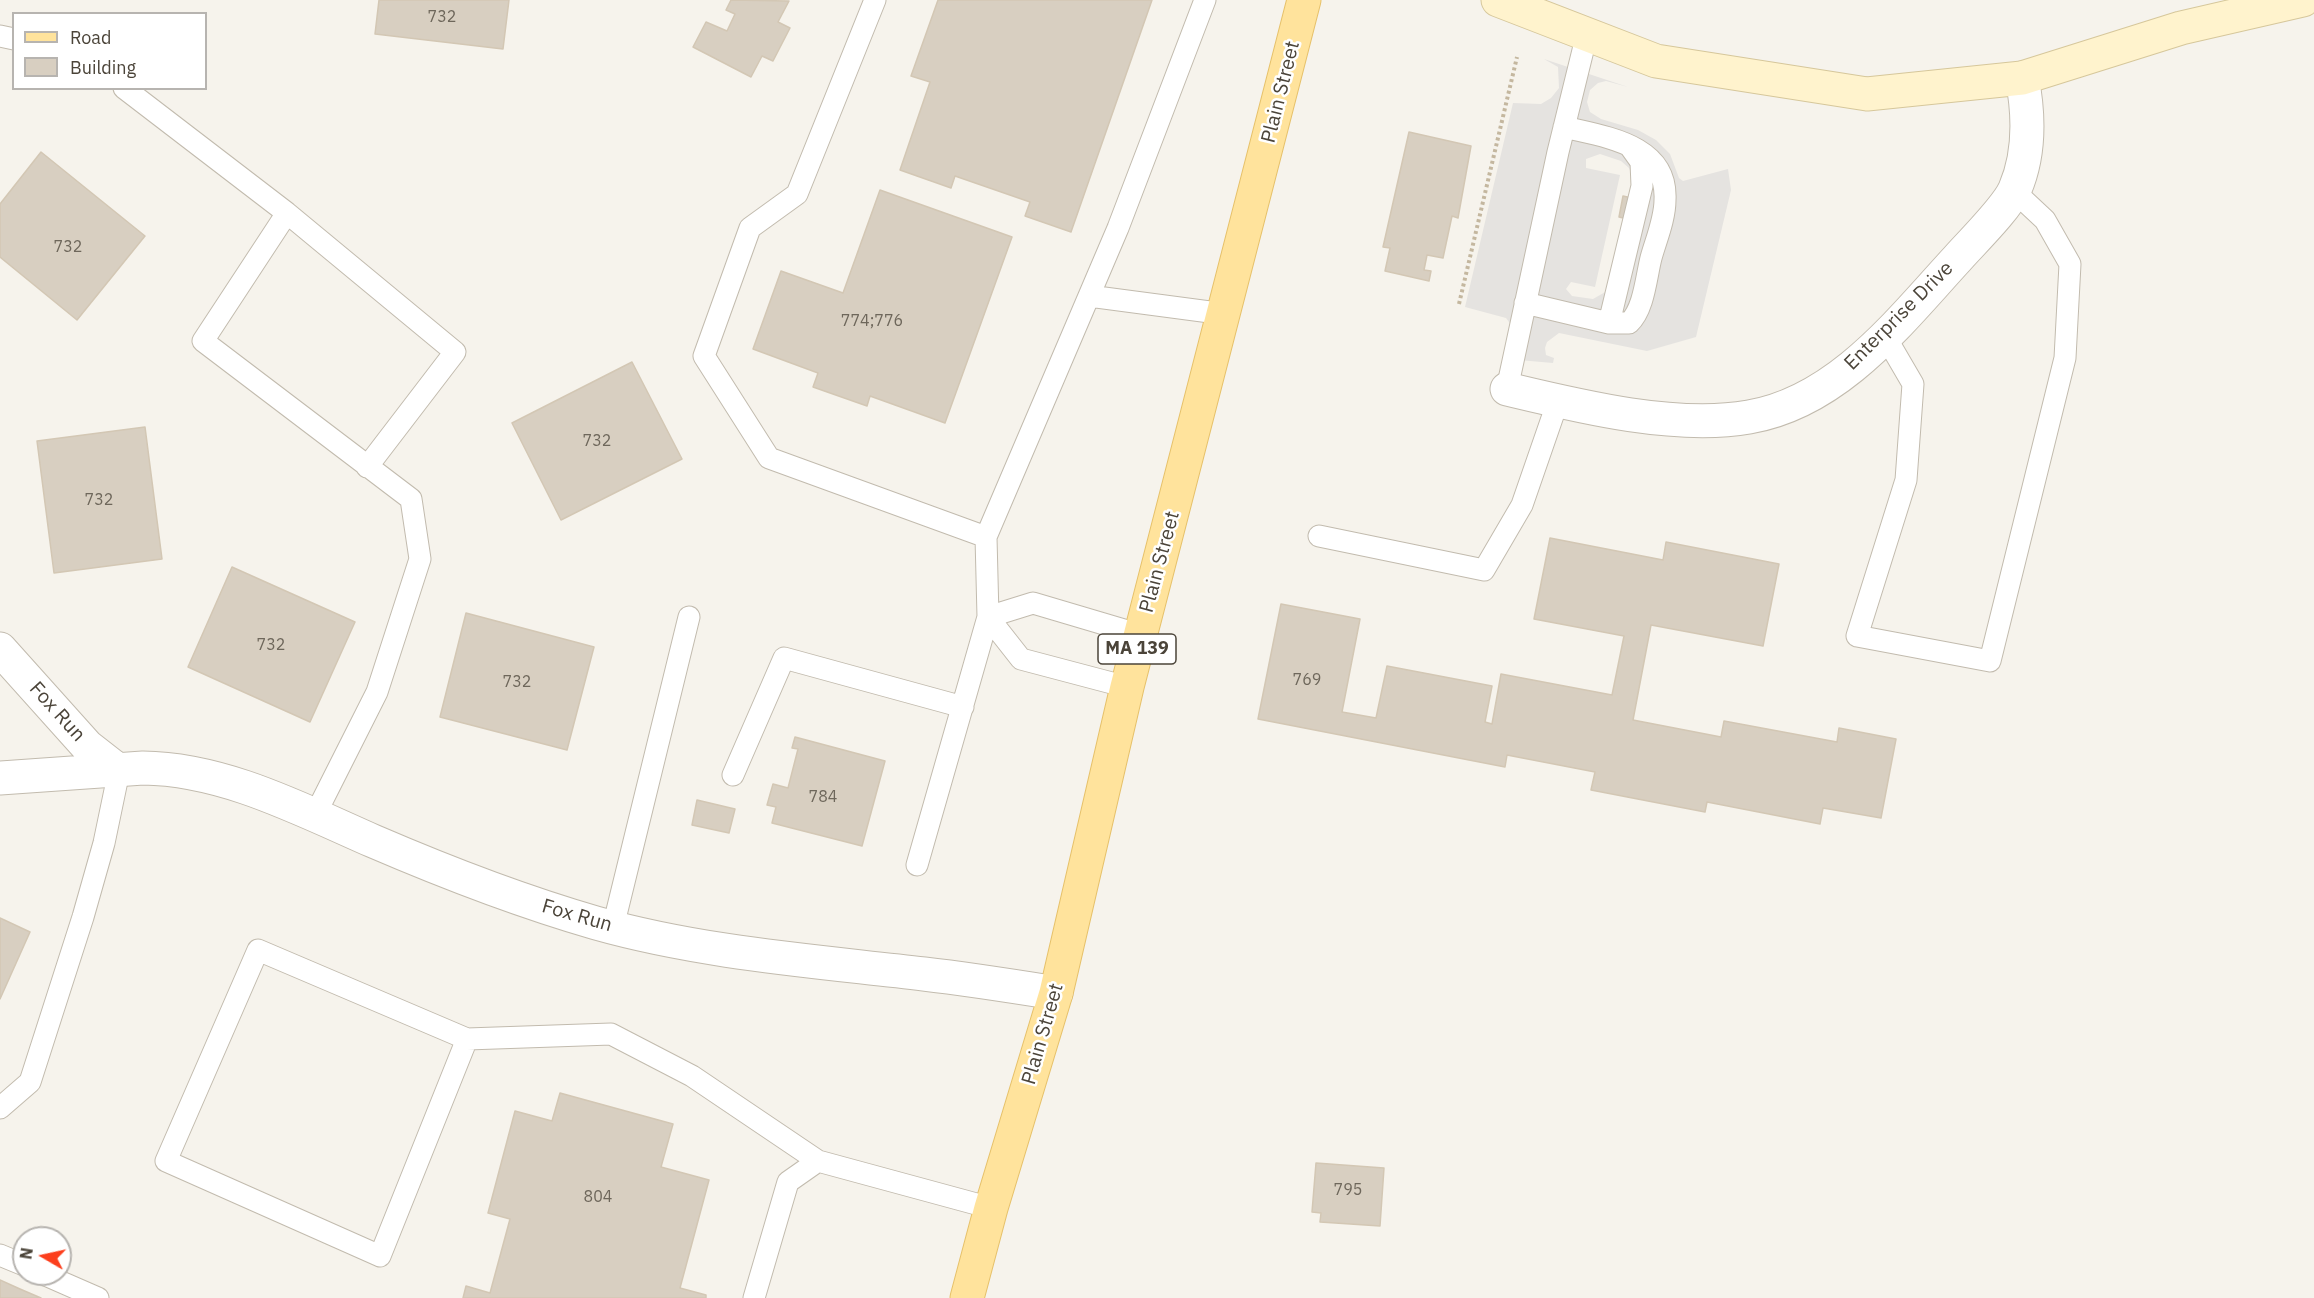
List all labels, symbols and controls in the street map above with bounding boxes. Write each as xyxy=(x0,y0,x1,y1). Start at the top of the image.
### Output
house number: 732 xyxy=(428,7,456,27)
legend xyxy=(12,12,207,90)
text: Road xyxy=(70,26,111,49)
street label: Plain Street xyxy=(1257,39,1305,145)
text: Building xyxy=(70,56,136,79)
house number: 732 xyxy=(54,237,82,257)
street label: Enterprise Drive xyxy=(1840,257,1958,375)
house number: 774;776 xyxy=(841,311,903,331)
house number: 732 xyxy=(583,431,611,451)
house number: 732 xyxy=(85,490,113,510)
street label: Plain Street xyxy=(1135,509,1185,615)
road number: MA 139 xyxy=(1098,634,1176,664)
house number: 732 xyxy=(257,635,285,655)
house number: 769 xyxy=(1293,670,1321,690)
house number: 732 xyxy=(503,672,531,692)
street label: Fox Run xyxy=(24,677,90,747)
house number: 784 xyxy=(809,787,837,807)
street label: Fox Run xyxy=(539,895,615,937)
street label: Plain Street xyxy=(1017,981,1069,1087)
house number: 795 xyxy=(1334,1180,1362,1200)
house number: 804 xyxy=(584,1187,612,1207)
north arrow xyxy=(12,1226,72,1286)
text: N xyxy=(15,1246,37,1261)

